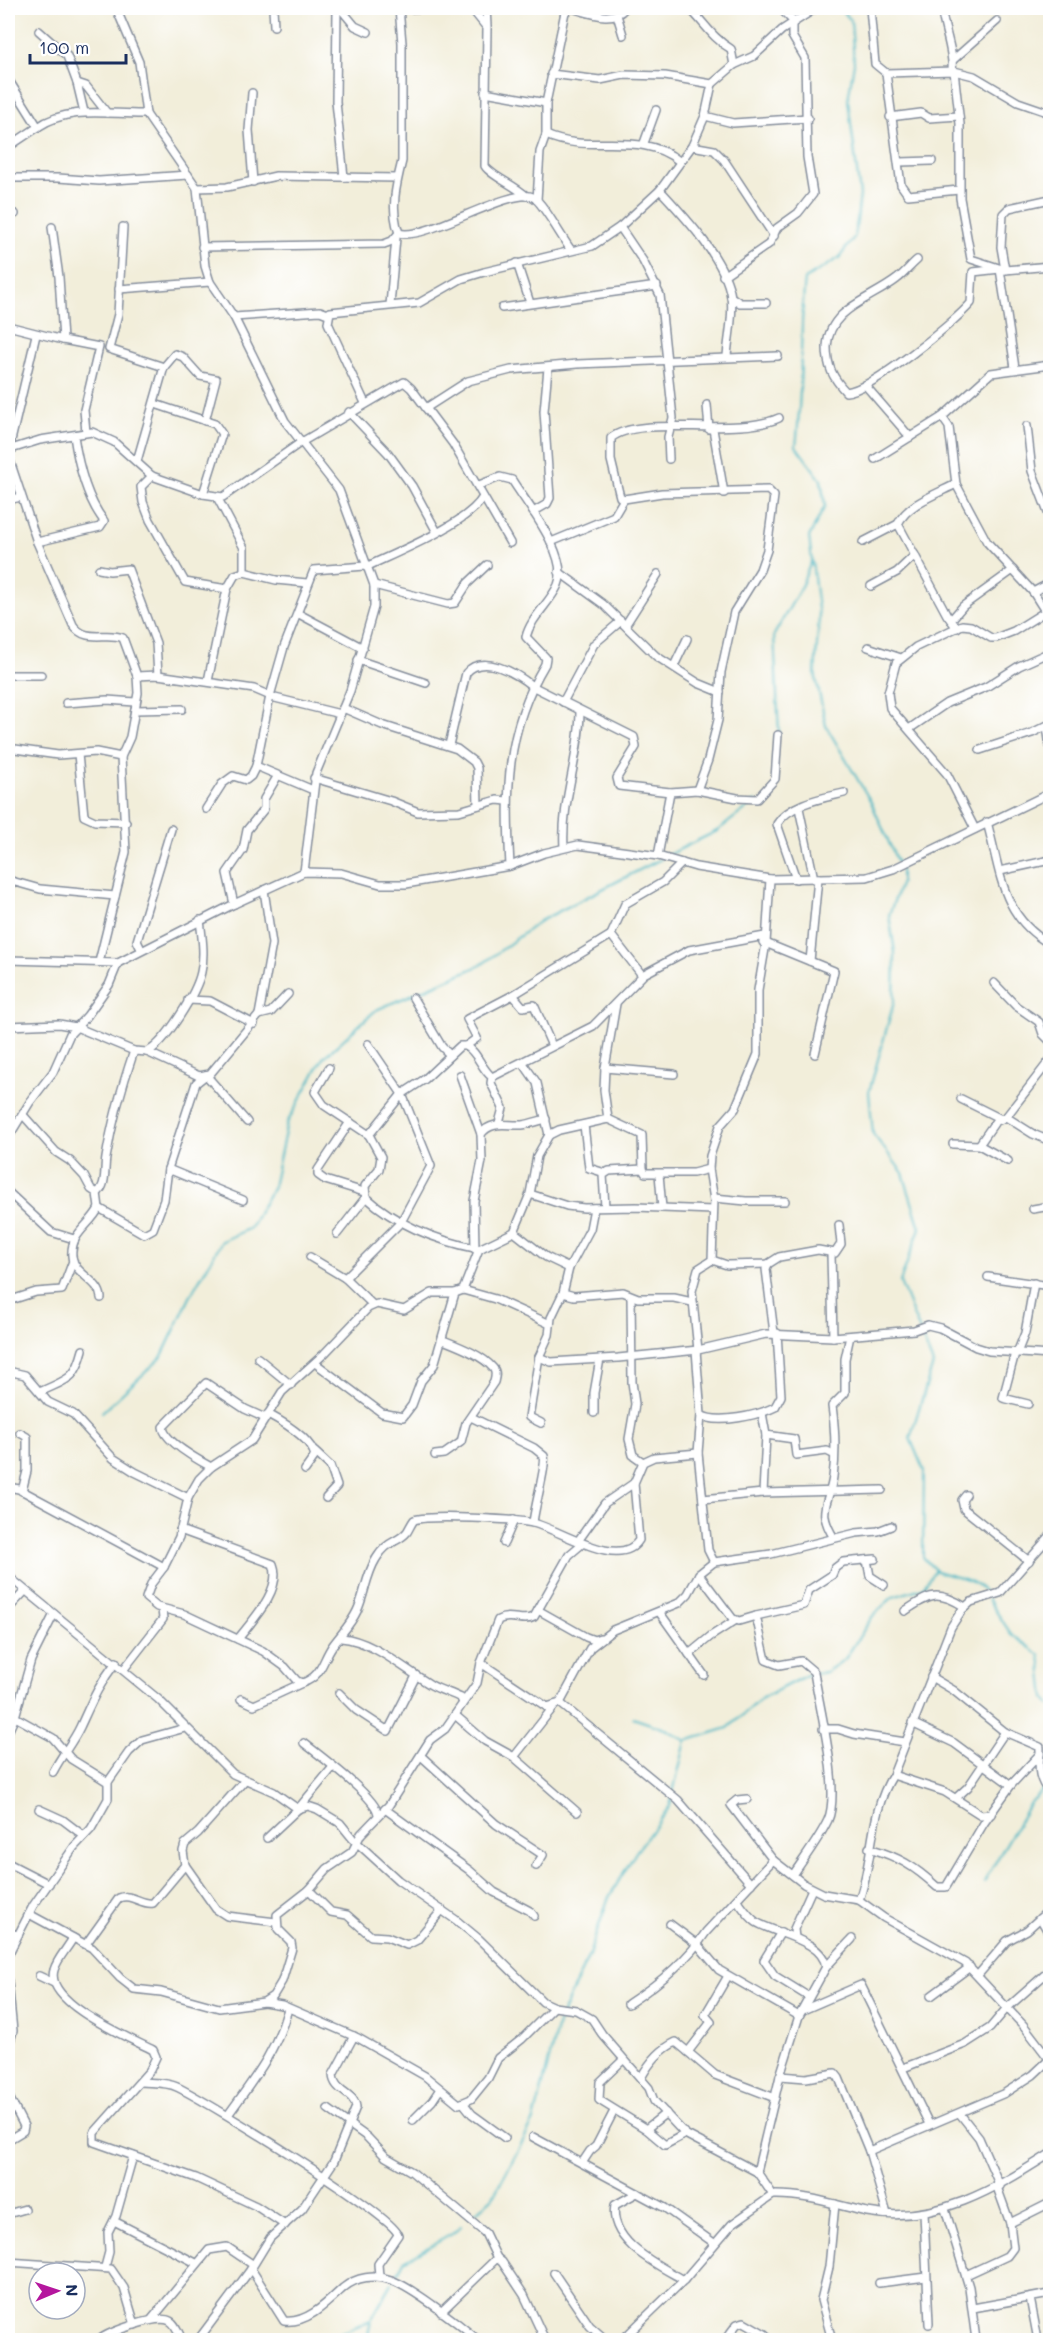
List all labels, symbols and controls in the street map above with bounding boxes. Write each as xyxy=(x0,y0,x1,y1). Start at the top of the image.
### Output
scale bar xyxy=(30,27,126,65)
text: 100 m xyxy=(39,35,89,59)
north arrow xyxy=(27,2261,87,2321)
text: N xyxy=(62,2284,83,2297)

